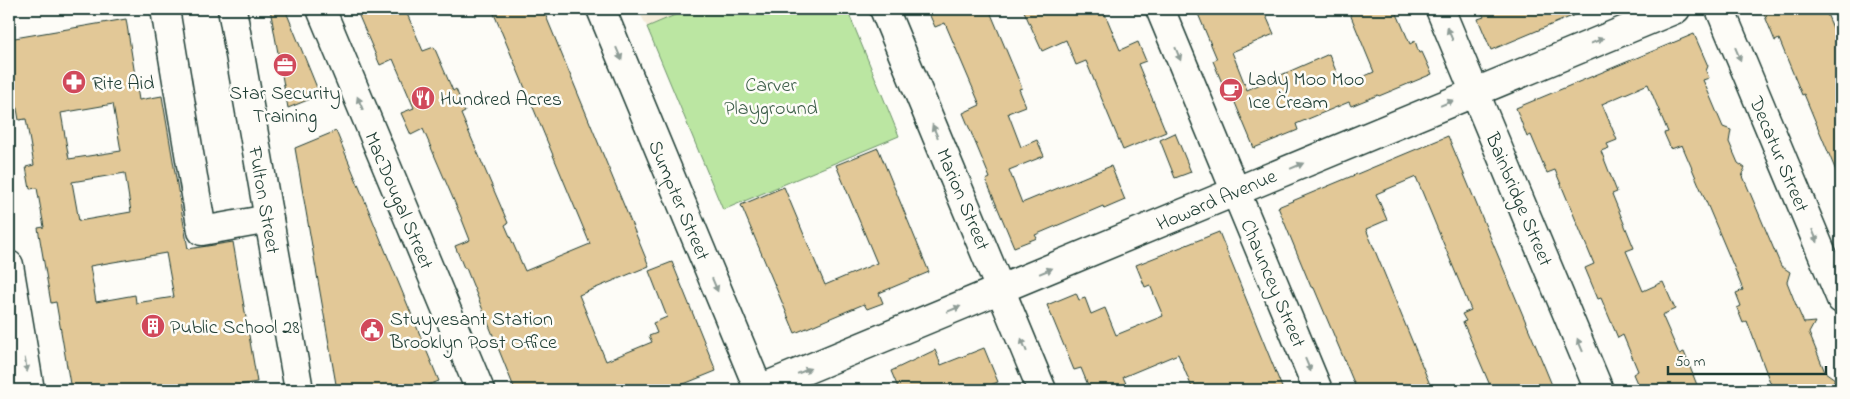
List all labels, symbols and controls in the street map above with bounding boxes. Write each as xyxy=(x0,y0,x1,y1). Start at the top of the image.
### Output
one-way arrow xyxy=(1446,27,1454,41)
one-way arrow xyxy=(1590,37,1604,45)
one-way arrow xyxy=(616,47,624,61)
one-way arrow xyxy=(1175,47,1183,61)
one-way arrow xyxy=(1735,47,1743,61)
office icon: Star Security Training xyxy=(272,52,298,78)
place label: Lady Moo Moo Ice Cream xyxy=(1248,66,1364,118)
pharmacy icon: Rite Aid xyxy=(61,69,87,95)
place label: Rite Aid xyxy=(92,70,155,99)
park label: Carver Playground xyxy=(724,72,818,125)
cafe icon: Lady Moo Moo Ice Cream xyxy=(1218,77,1244,103)
place label: Star Security Training xyxy=(229,80,341,133)
restaurant icon: Hundred Acres xyxy=(410,85,436,111)
place label: Hundred Acres xyxy=(440,86,562,115)
street label: Decatur Street xyxy=(1740,92,1815,218)
one-way arrow xyxy=(356,96,364,110)
one-way arrow xyxy=(1440,99,1454,107)
one-way arrow xyxy=(931,124,939,138)
street label: MacDougal Street xyxy=(355,128,440,275)
street label: Bainbridge Street xyxy=(1475,128,1559,272)
street label: Sumpter Street xyxy=(639,136,716,266)
street label: Fulton Street xyxy=(239,143,286,257)
street label: Marion Street xyxy=(927,144,996,256)
one-way arrow xyxy=(1290,161,1304,169)
street label: Howard Avenue xyxy=(1152,163,1282,240)
street label: Chauncey Street xyxy=(1232,215,1312,353)
one-way arrow xyxy=(1811,229,1819,243)
one-way arrow xyxy=(1039,266,1053,274)
one-way arrow xyxy=(712,278,720,292)
one-way arrow xyxy=(947,304,961,312)
place label: Stuyvesant Station Brooklyn Post Office xyxy=(389,306,557,358)
building icon: Public School 28 xyxy=(140,313,166,339)
place label: Public School 28 xyxy=(170,314,300,343)
public building icon: Stuyvesant Station Brooklyn Post Office xyxy=(359,317,385,343)
one-way arrow xyxy=(1020,337,1028,352)
one-way arrow xyxy=(1576,338,1584,352)
scale bar xyxy=(1668,344,1825,376)
text: 50 m xyxy=(1675,351,1706,373)
one-way arrow xyxy=(22,357,30,373)
one-way arrow xyxy=(1304,358,1312,373)
one-way arrow xyxy=(797,366,811,374)

